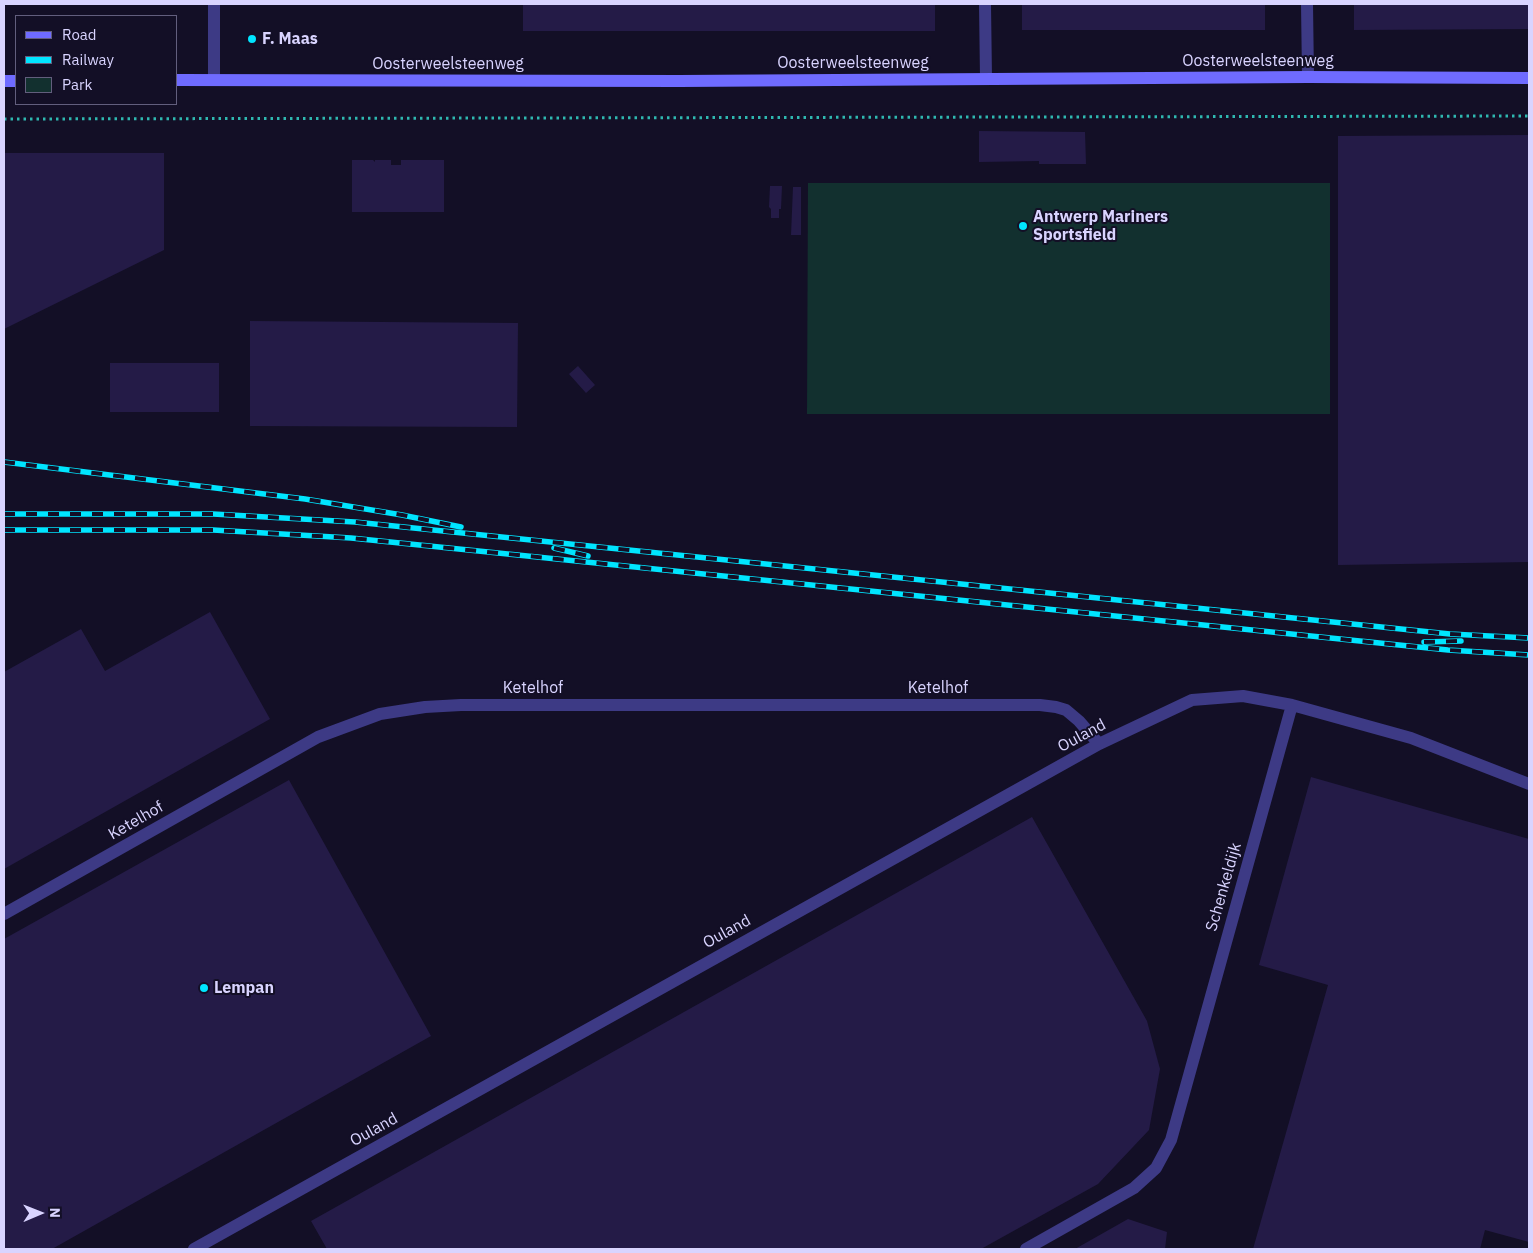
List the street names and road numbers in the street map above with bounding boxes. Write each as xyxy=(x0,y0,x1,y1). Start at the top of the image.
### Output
street label: Oosterweelsteenweg xyxy=(1182,51,1334,71)
street label: Oosterweelsteenweg xyxy=(777,53,929,73)
street label: Oosterweelsteenweg xyxy=(372,54,524,74)
street label: Ketelhof xyxy=(503,678,563,698)
street label: Ketelhof xyxy=(908,678,968,698)
street label: Ouland xyxy=(1055,715,1109,757)
street label: Ketelhof xyxy=(105,798,167,844)
street label: Schenkeldijk xyxy=(1202,840,1246,934)
street label: Ouland xyxy=(700,911,754,953)
street label: Ouland xyxy=(347,1109,401,1151)

